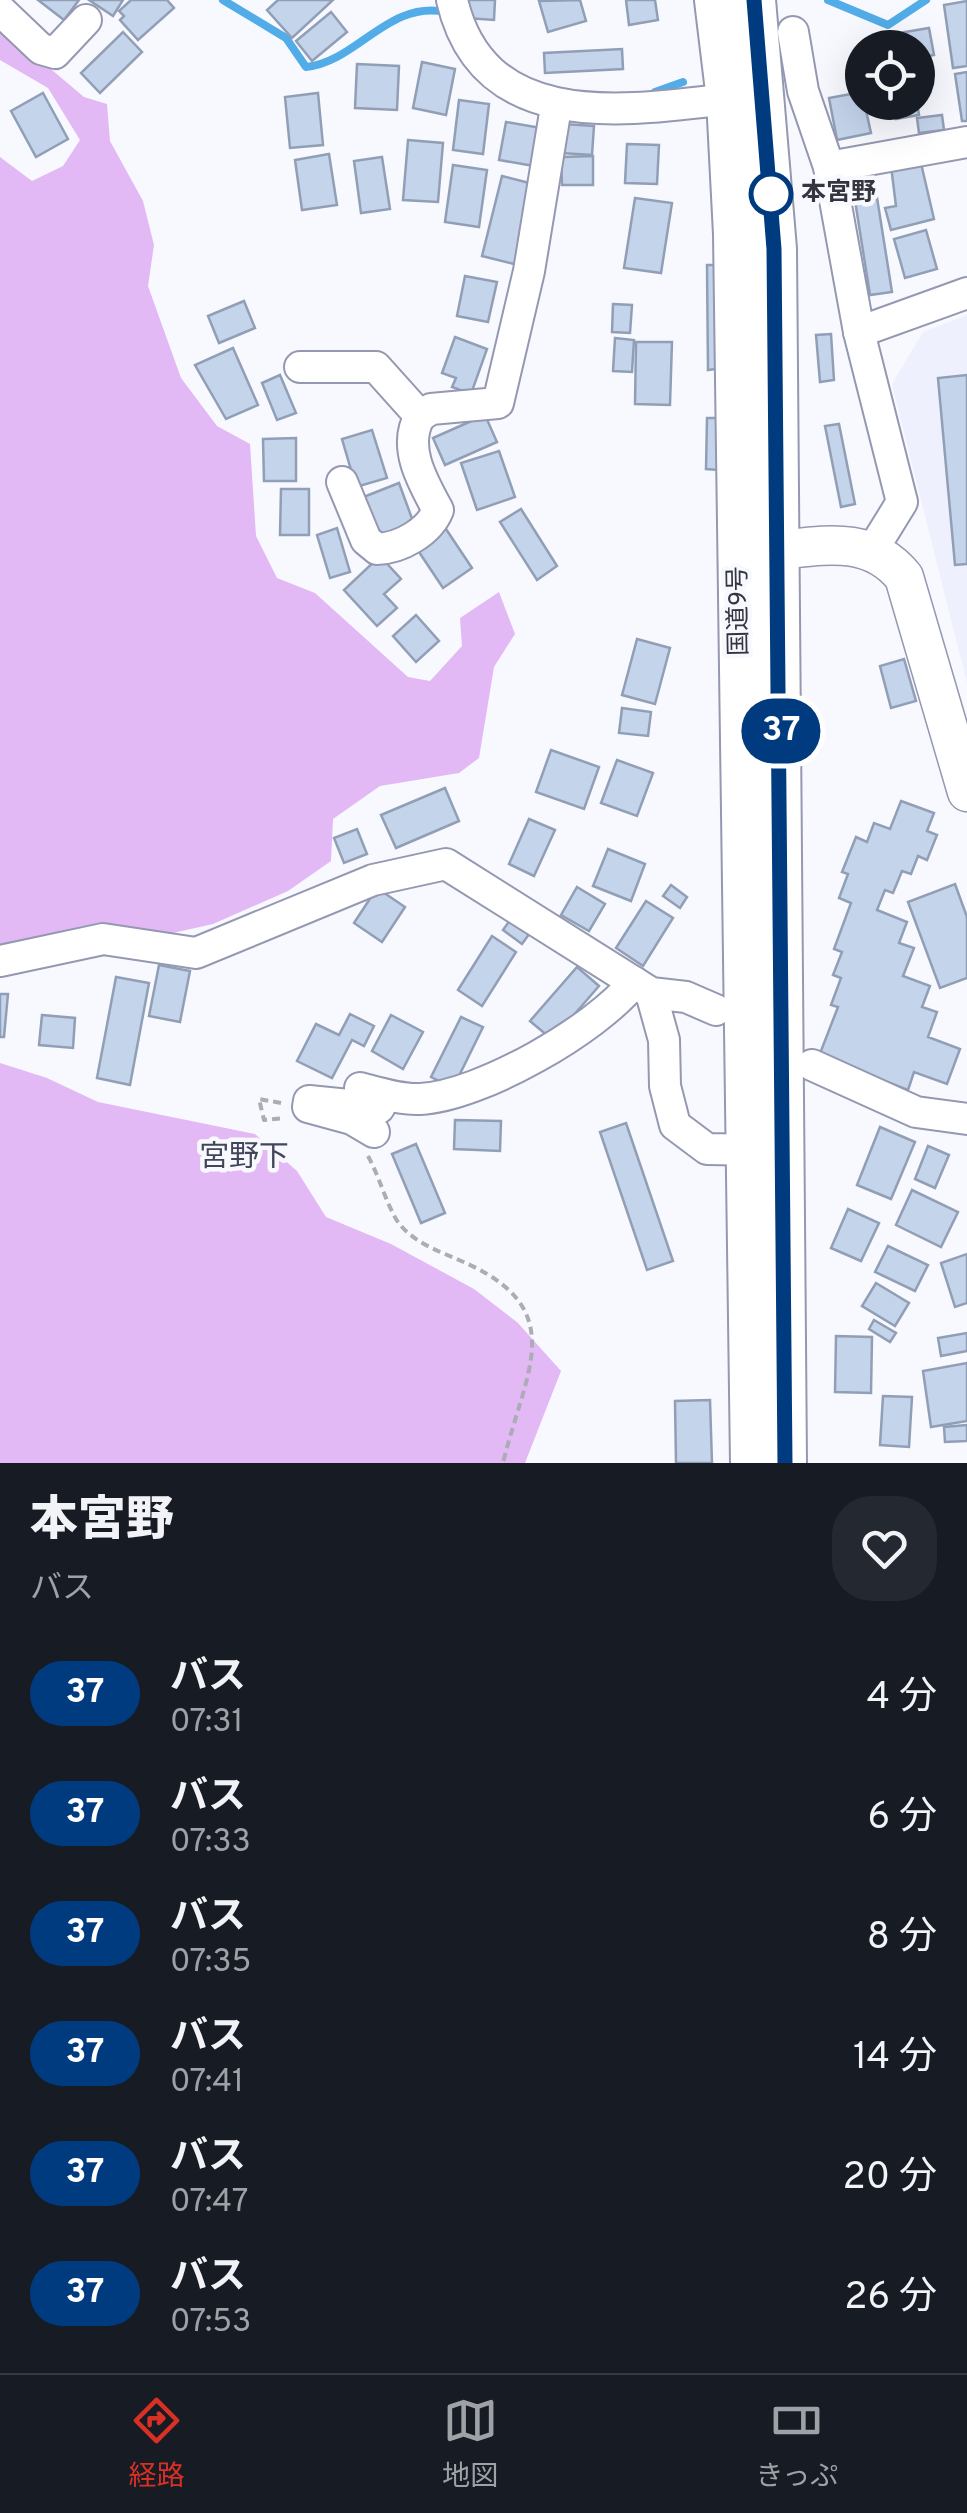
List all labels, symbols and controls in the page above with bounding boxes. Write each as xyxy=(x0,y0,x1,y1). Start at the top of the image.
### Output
map controls xyxy=(845,30,935,120)
button: locate xyxy=(845,30,935,120)
marker: 本宮野 xyxy=(750,173,792,215)
place label: 本宮野 xyxy=(801,178,876,210)
street label: 国道9号 xyxy=(723,566,757,656)
line badge: 37 xyxy=(736,698,826,764)
text: 37 xyxy=(761,709,801,753)
district label: 宮野下 xyxy=(199,1140,289,1177)
text: 本宮野 xyxy=(30,1493,174,1553)
button: heart xyxy=(832,1496,937,1601)
text: バス xyxy=(30,1570,94,1610)
text: バス xyxy=(170,1654,246,1703)
text: 37 xyxy=(65,1671,105,1715)
text: 4 分 xyxy=(866,1674,937,1723)
text: 07:31 xyxy=(170,1703,243,1743)
text: バス xyxy=(170,1774,246,1823)
text: 37 xyxy=(65,1791,105,1835)
text: 6 分 xyxy=(867,1794,937,1843)
text: 07:33 xyxy=(170,1823,251,1863)
text: バス xyxy=(170,1894,246,1943)
text: 37 xyxy=(65,1911,105,1955)
text: 8 分 xyxy=(867,1914,937,1963)
text: 07:35 xyxy=(170,1943,251,1983)
text: バス xyxy=(170,2014,246,2063)
text: 37 xyxy=(65,2031,105,2075)
text: 14 分 xyxy=(853,2034,937,2083)
text: 07:41 xyxy=(170,2063,244,2103)
text: バス xyxy=(170,2134,246,2183)
text: 37 xyxy=(65,2151,105,2195)
text: 20 分 xyxy=(842,2154,937,2203)
text: 07:47 xyxy=(170,2183,248,2223)
text: バス xyxy=(170,2254,246,2303)
text: 37 xyxy=(65,2271,105,2315)
text: 26 分 xyxy=(844,2274,937,2323)
text: 07:53 xyxy=(170,2303,251,2343)
tab: 経路 xyxy=(129,2393,185,2496)
tab: 地図 xyxy=(442,2393,498,2496)
tab: きっぷ xyxy=(755,2393,838,2496)

